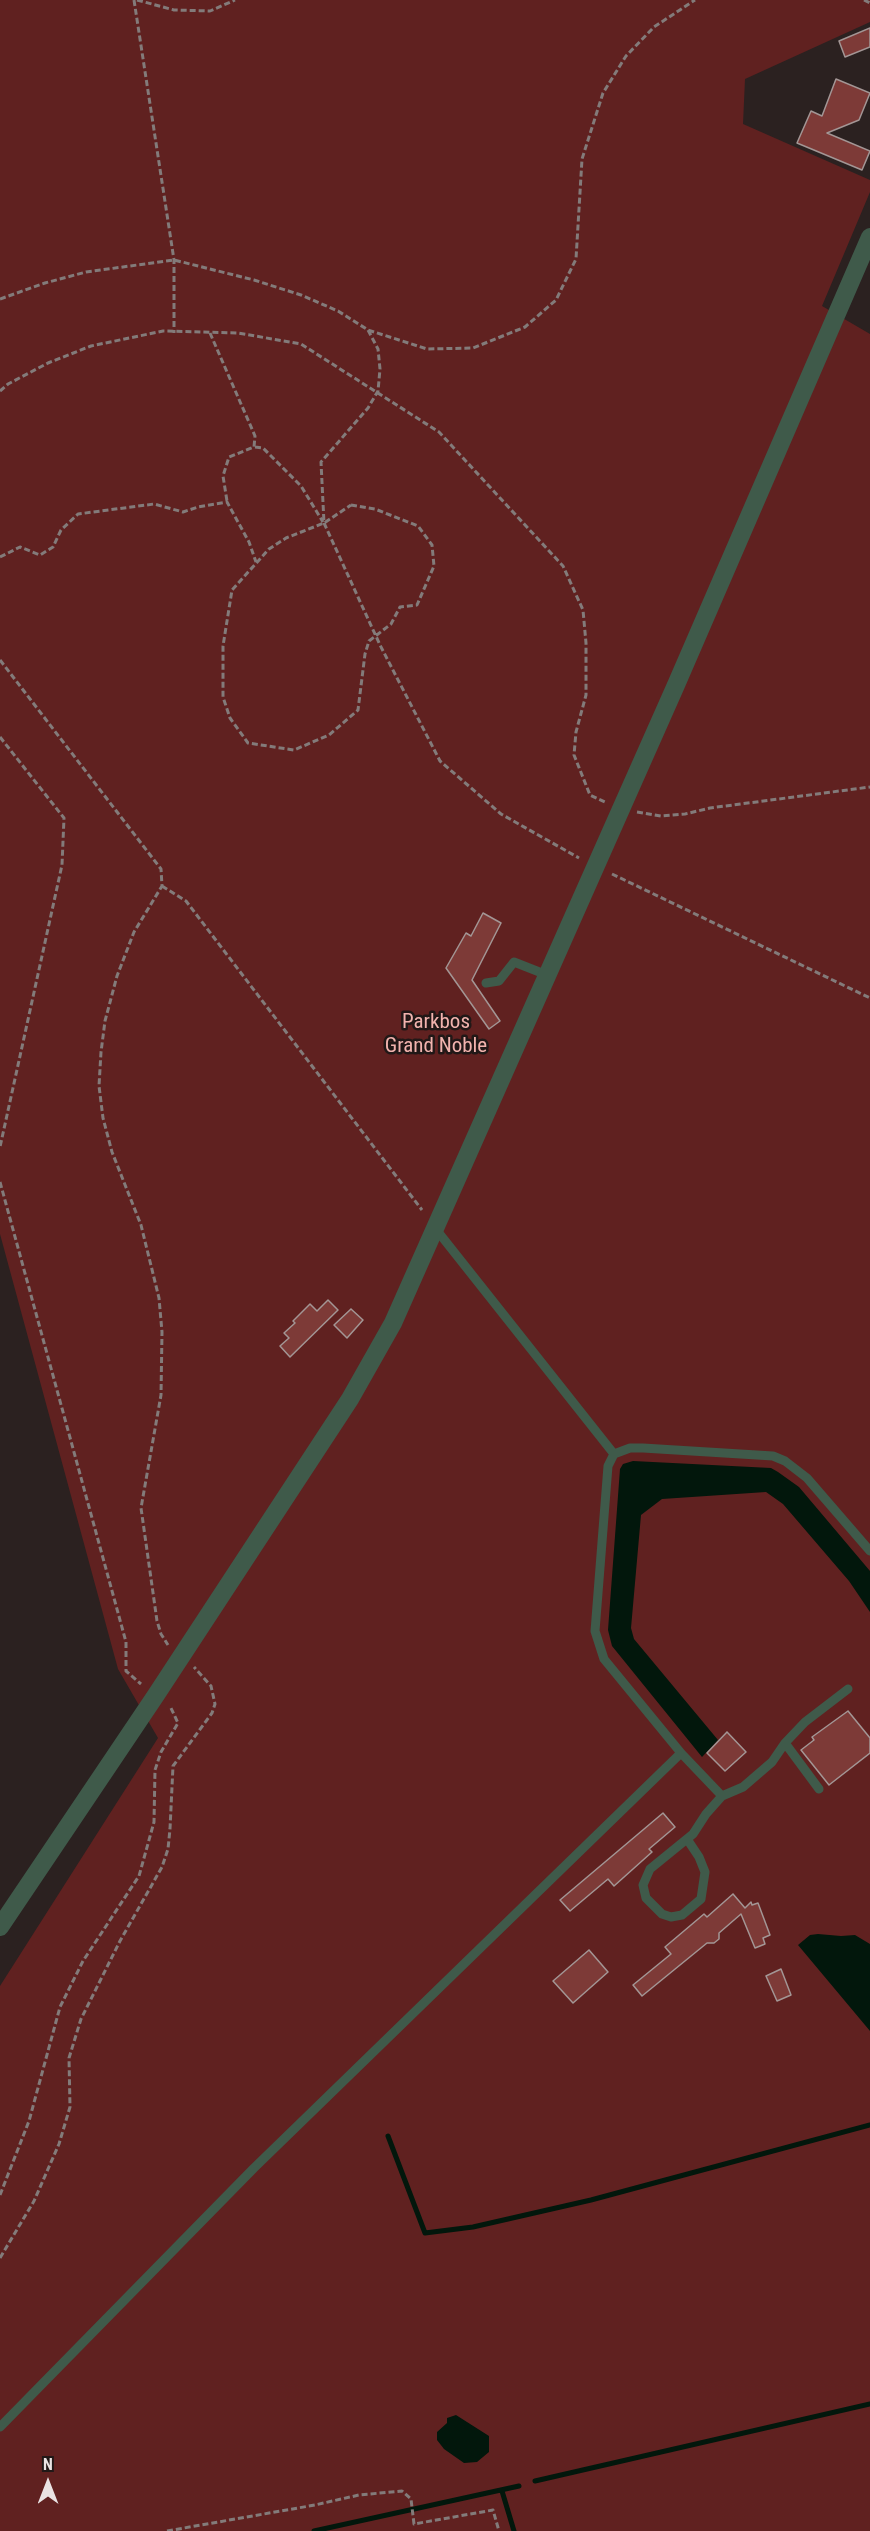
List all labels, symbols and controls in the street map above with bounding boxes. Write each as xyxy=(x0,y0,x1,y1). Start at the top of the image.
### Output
park label: Parkbos Grand Noble xyxy=(385,1010,487,1060)
north arrow xyxy=(18,2453,78,2513)
text: N xyxy=(43,2455,53,2474)

